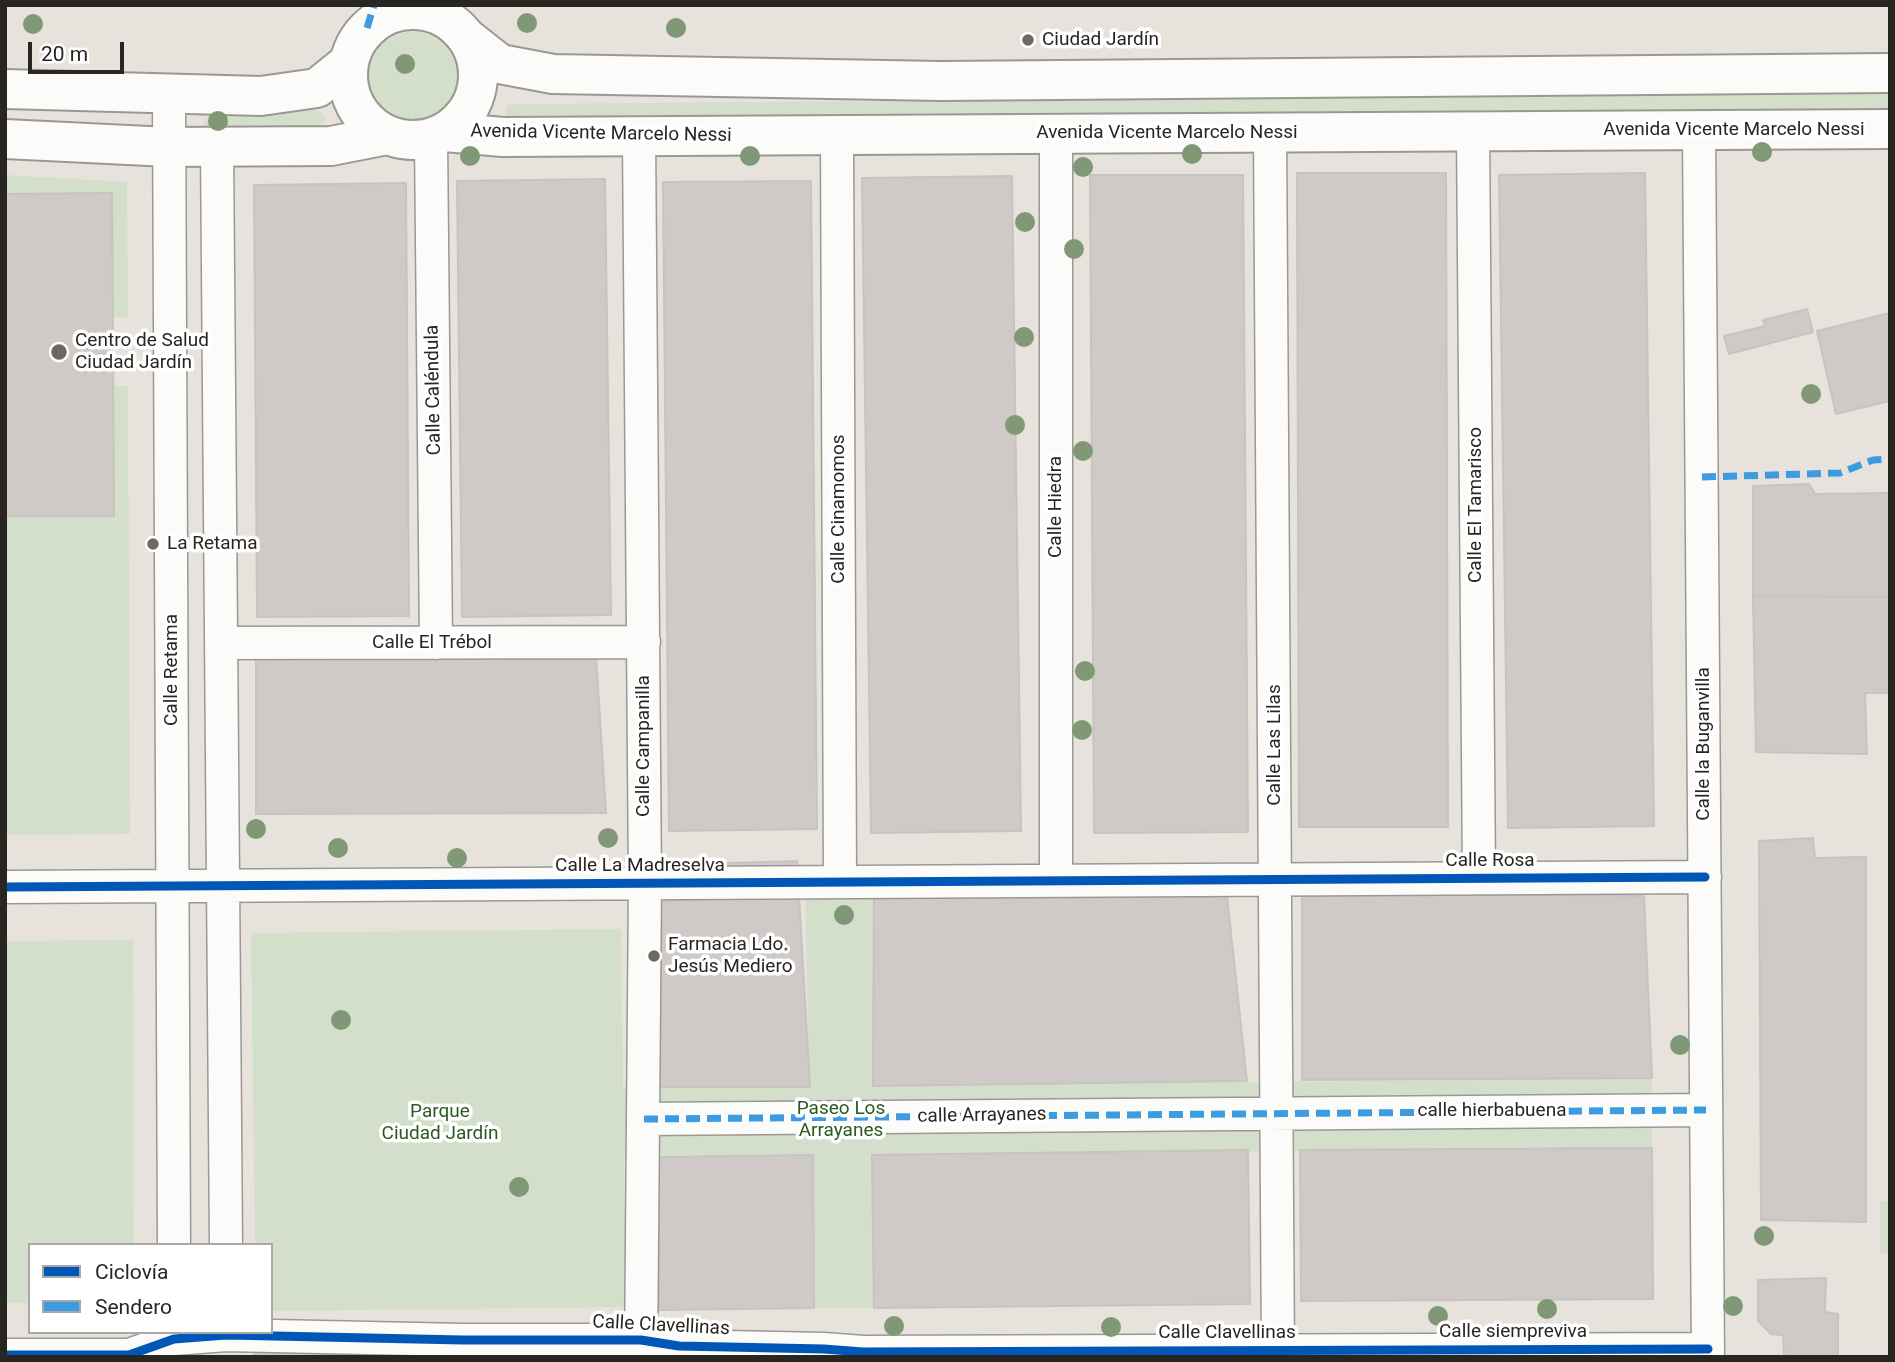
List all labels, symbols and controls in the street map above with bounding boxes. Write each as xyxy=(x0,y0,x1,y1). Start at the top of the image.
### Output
scale bar xyxy=(32,28,128,72)
place label: Ciudad Jardín xyxy=(1042,29,1159,51)
marker: Ciudad Jardín xyxy=(1020,32,1036,48)
text: 20 m xyxy=(41,42,88,66)
street label: Avenida Vicente Marcelo Nessi xyxy=(1603,119,1865,141)
street label: Avenida Vicente Marcelo Nessi xyxy=(470,120,732,148)
street label: Avenida Vicente Marcelo Nessi xyxy=(1036,122,1298,144)
street label: Calle Caléndula xyxy=(421,324,447,456)
place label: Centro de Salud Ciudad Jardín xyxy=(75,330,209,374)
marker: Centro de Salud Ciudad Jardín xyxy=(49,342,69,362)
street label: Calle El Tamarisco xyxy=(1465,427,1487,583)
street label: Calle Cinamomos xyxy=(828,434,850,584)
street label: Calle Hiedra xyxy=(1045,456,1067,558)
place label: La Retama xyxy=(167,533,258,555)
marker: La Retama xyxy=(145,536,161,552)
street label: Calle Retama xyxy=(161,614,183,726)
street label: Calle El Trébol xyxy=(372,632,492,654)
street label: Calle la Buganvilla xyxy=(1693,667,1715,821)
street label: Calle Campanilla xyxy=(633,675,655,817)
street label: Calle Las Lilas xyxy=(1264,684,1286,806)
street label: Calle Rosa xyxy=(1445,850,1535,872)
street label: Calle La Madreselva xyxy=(555,855,725,877)
place label: Farmacia Ldo. Jesús Mediero xyxy=(668,934,793,978)
marker: Farmacia Ldo. Jesús Mediero xyxy=(646,948,662,964)
park label: Paseo Los Arrayanes xyxy=(797,1098,885,1142)
street label: calle hierbabuena xyxy=(1418,1100,1566,1122)
park label: Parque Ciudad Jardín xyxy=(382,1101,498,1145)
street label: calle Arrayanes xyxy=(917,1103,1047,1129)
legend xyxy=(28,1243,273,1334)
text: Ciclovía xyxy=(95,1260,169,1284)
text: Sendero xyxy=(95,1295,172,1319)
street label: Calle Clavellinas xyxy=(592,1311,730,1341)
street label: Calle siempreviva xyxy=(1439,1321,1587,1343)
street label: Calle Clavellinas xyxy=(1158,1322,1296,1344)

